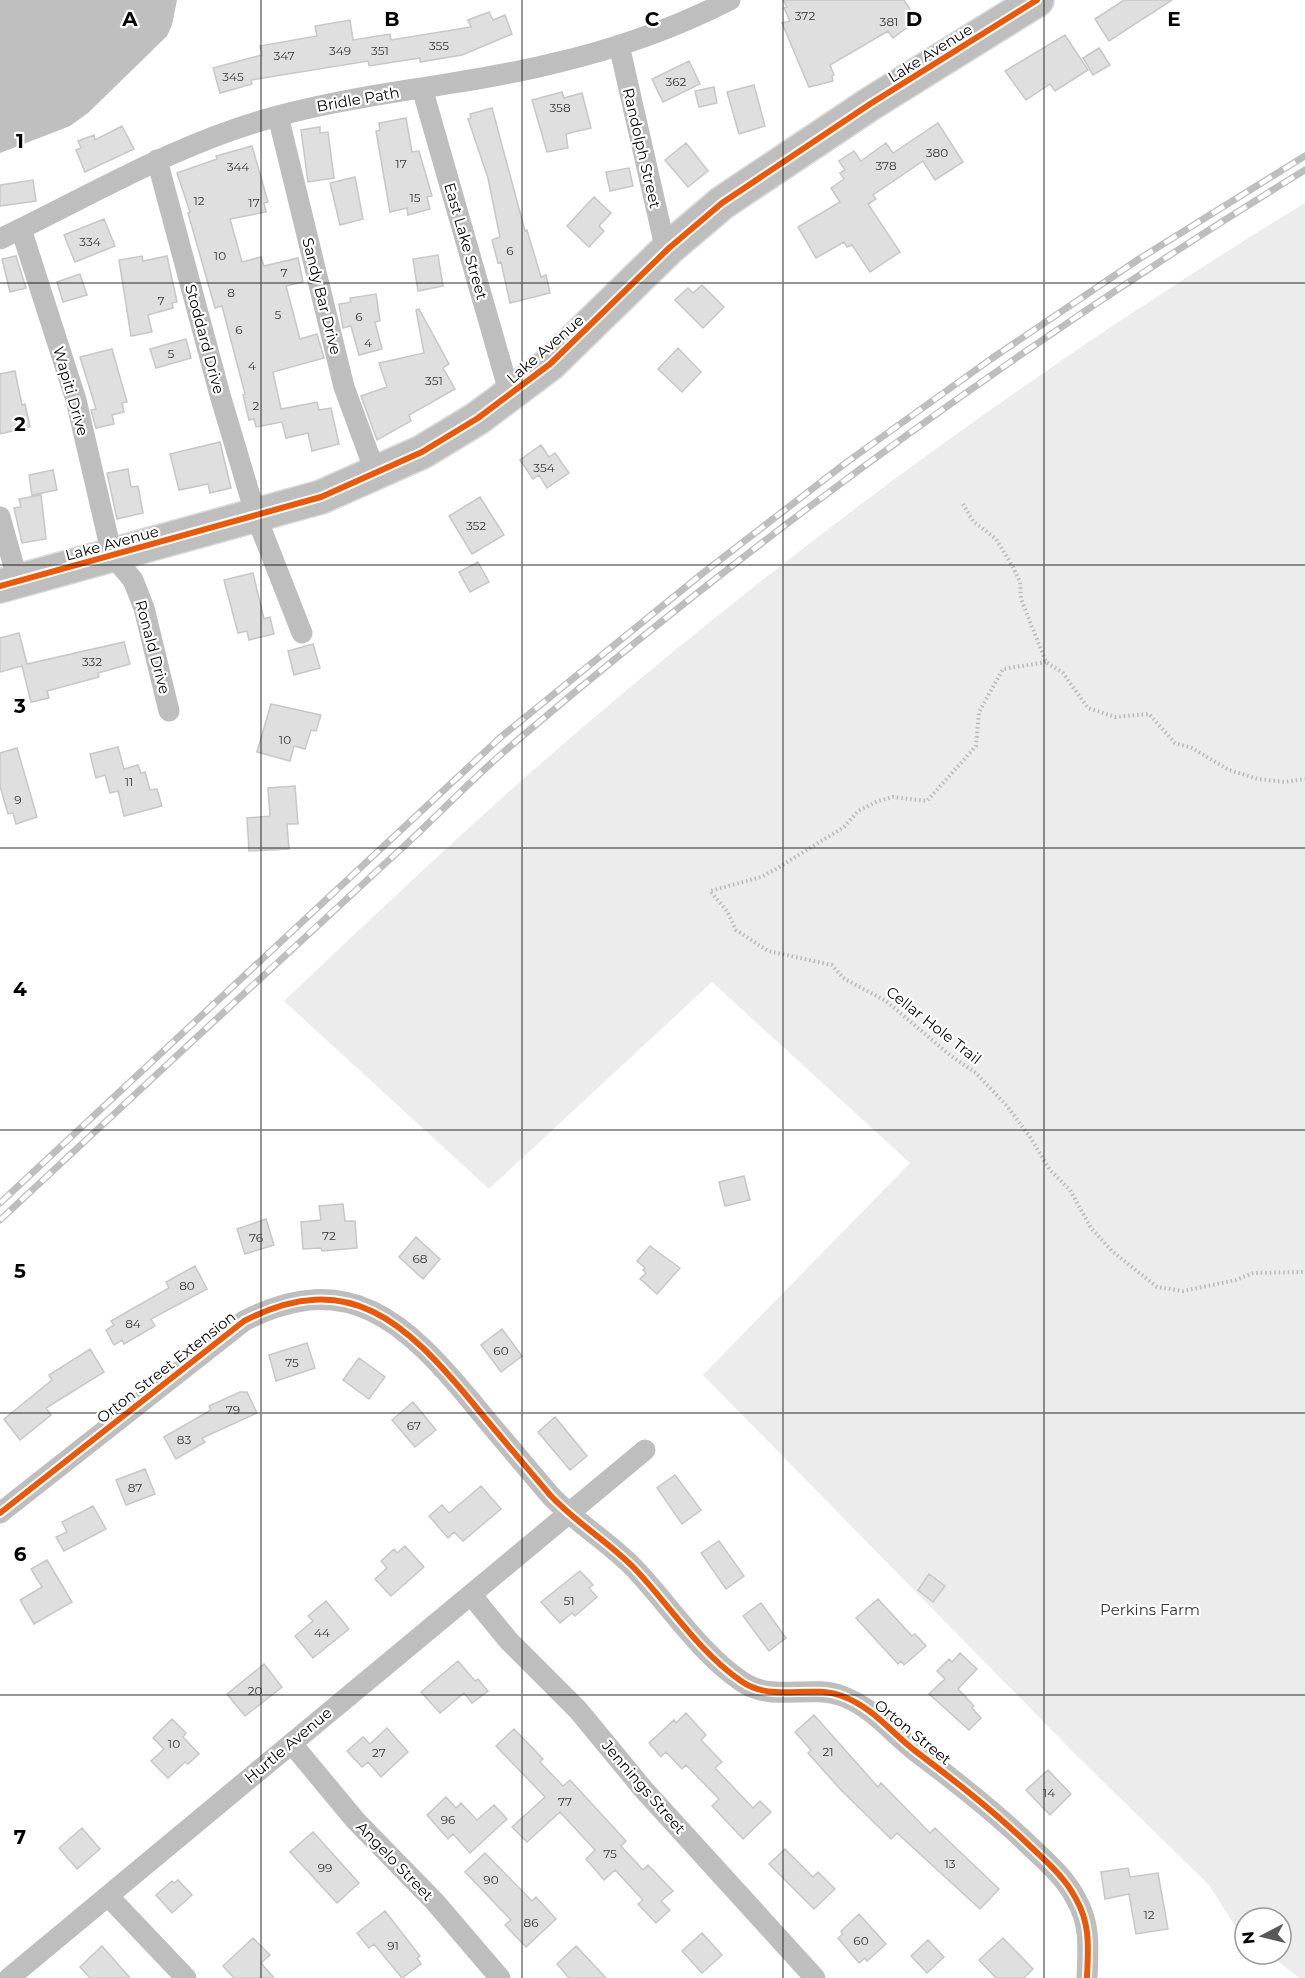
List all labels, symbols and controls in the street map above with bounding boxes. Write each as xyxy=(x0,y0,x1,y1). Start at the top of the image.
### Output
text: A xyxy=(121,7,138,31)
text: B xyxy=(384,7,400,31)
text: C xyxy=(645,7,660,31)
text: D xyxy=(906,7,922,31)
text: E xyxy=(1167,7,1181,31)
house number: 372 xyxy=(795,8,815,23)
house number: 381 xyxy=(880,14,898,29)
street label: Lake Avenue xyxy=(884,20,976,86)
house number: 355 xyxy=(429,38,449,53)
house number: 349 xyxy=(329,43,351,58)
house number: 351 xyxy=(371,43,389,58)
house number: 347 xyxy=(273,48,295,63)
house number: 345 xyxy=(222,69,244,84)
house number: 362 xyxy=(666,74,687,89)
street label: Bridle Path xyxy=(315,82,401,116)
street label: Randolph Street xyxy=(619,86,665,210)
house number: 358 xyxy=(549,100,571,115)
text: 1 xyxy=(16,129,24,153)
house number: 380 xyxy=(926,145,948,160)
house number: 17 xyxy=(395,156,407,171)
house number: 378 xyxy=(875,158,897,173)
house number: 344 xyxy=(227,159,249,174)
street label: East Lake Street xyxy=(440,180,492,302)
house number: 15 xyxy=(409,190,421,205)
house number: 12 xyxy=(193,193,205,208)
house number: 17 xyxy=(248,195,260,210)
house number: 334 xyxy=(79,234,101,249)
street label: Sandy Bar Drive xyxy=(298,236,346,356)
house number: 6 xyxy=(506,243,514,258)
house number: 10 xyxy=(214,248,226,263)
house number: 7 xyxy=(280,265,288,280)
street label: Stoddard Drive xyxy=(181,282,229,396)
house number: 8 xyxy=(227,285,235,300)
house number: 7 xyxy=(157,293,165,308)
house number: 5 xyxy=(275,307,282,322)
house number: 6 xyxy=(355,309,363,324)
street label: Lake Avenue xyxy=(503,310,587,388)
house number: 6 xyxy=(235,322,243,337)
house number: 4 xyxy=(364,335,372,350)
street label: Wapiti Drive xyxy=(49,344,93,438)
house number: 5 xyxy=(168,346,175,361)
house number: 4 xyxy=(248,358,256,373)
house number: 351 xyxy=(425,373,443,388)
house number: 2 xyxy=(253,398,260,413)
text: 2 xyxy=(14,412,26,436)
house number: 354 xyxy=(533,460,555,475)
house number: 352 xyxy=(466,518,486,533)
street label: Lake Avenue xyxy=(63,521,161,565)
street label: Ronald Drive xyxy=(131,598,175,696)
house number: 332 xyxy=(82,654,102,669)
text: 3 xyxy=(13,694,26,718)
house number: 10 xyxy=(279,732,291,747)
house number: 11 xyxy=(125,774,133,789)
house number: 9 xyxy=(14,792,22,807)
text: 4 xyxy=(13,977,27,1001)
street label: Cellar Hole Trail xyxy=(883,982,985,1068)
house number: 72 xyxy=(322,1228,336,1243)
house number: 76 xyxy=(249,1230,263,1245)
house number: 68 xyxy=(413,1251,428,1266)
text: 5 xyxy=(14,1259,26,1283)
house number: 80 xyxy=(179,1278,195,1293)
street label: Orton Street Extension xyxy=(93,1307,239,1427)
house number: 84 xyxy=(125,1316,141,1331)
house number: 60 xyxy=(493,1343,509,1358)
house number: 75 xyxy=(285,1355,299,1370)
house number: 79 xyxy=(226,1402,240,1417)
house number: 67 xyxy=(407,1418,421,1433)
house number: 83 xyxy=(177,1432,191,1447)
house number: 87 xyxy=(128,1480,142,1495)
text: 6 xyxy=(14,1542,27,1566)
house number: 51 xyxy=(563,1593,575,1608)
park label: Perkins Farm xyxy=(1100,1600,1200,1619)
house number: 44 xyxy=(314,1625,330,1640)
house number: 20 xyxy=(248,1683,262,1698)
street label: Orton Street xyxy=(871,1695,955,1769)
street label: Hurtle Avenue xyxy=(240,1703,336,1787)
house number: 10 xyxy=(168,1736,180,1751)
street label: Jennings Street xyxy=(597,1736,690,1838)
house number: 21 xyxy=(822,1744,834,1759)
house number: 27 xyxy=(372,1745,386,1760)
house number: 14 xyxy=(1043,1785,1055,1800)
house number: 77 xyxy=(558,1794,572,1809)
house number: 96 xyxy=(441,1812,455,1827)
street label: Angelo Street xyxy=(352,1817,438,1905)
text: 7 xyxy=(14,1825,26,1849)
house number: 75 xyxy=(603,1846,617,1861)
house number: 13 xyxy=(944,1856,956,1871)
house number: 99 xyxy=(318,1860,332,1875)
house number: 90 xyxy=(483,1872,499,1887)
north arrow xyxy=(1233,1906,1293,1966)
house number: 12 xyxy=(1143,1907,1155,1922)
house number: 86 xyxy=(524,1915,538,1930)
text: N xyxy=(1238,1930,1259,1945)
house number: 60 xyxy=(853,1933,869,1948)
house number: 91 xyxy=(387,1938,399,1953)

